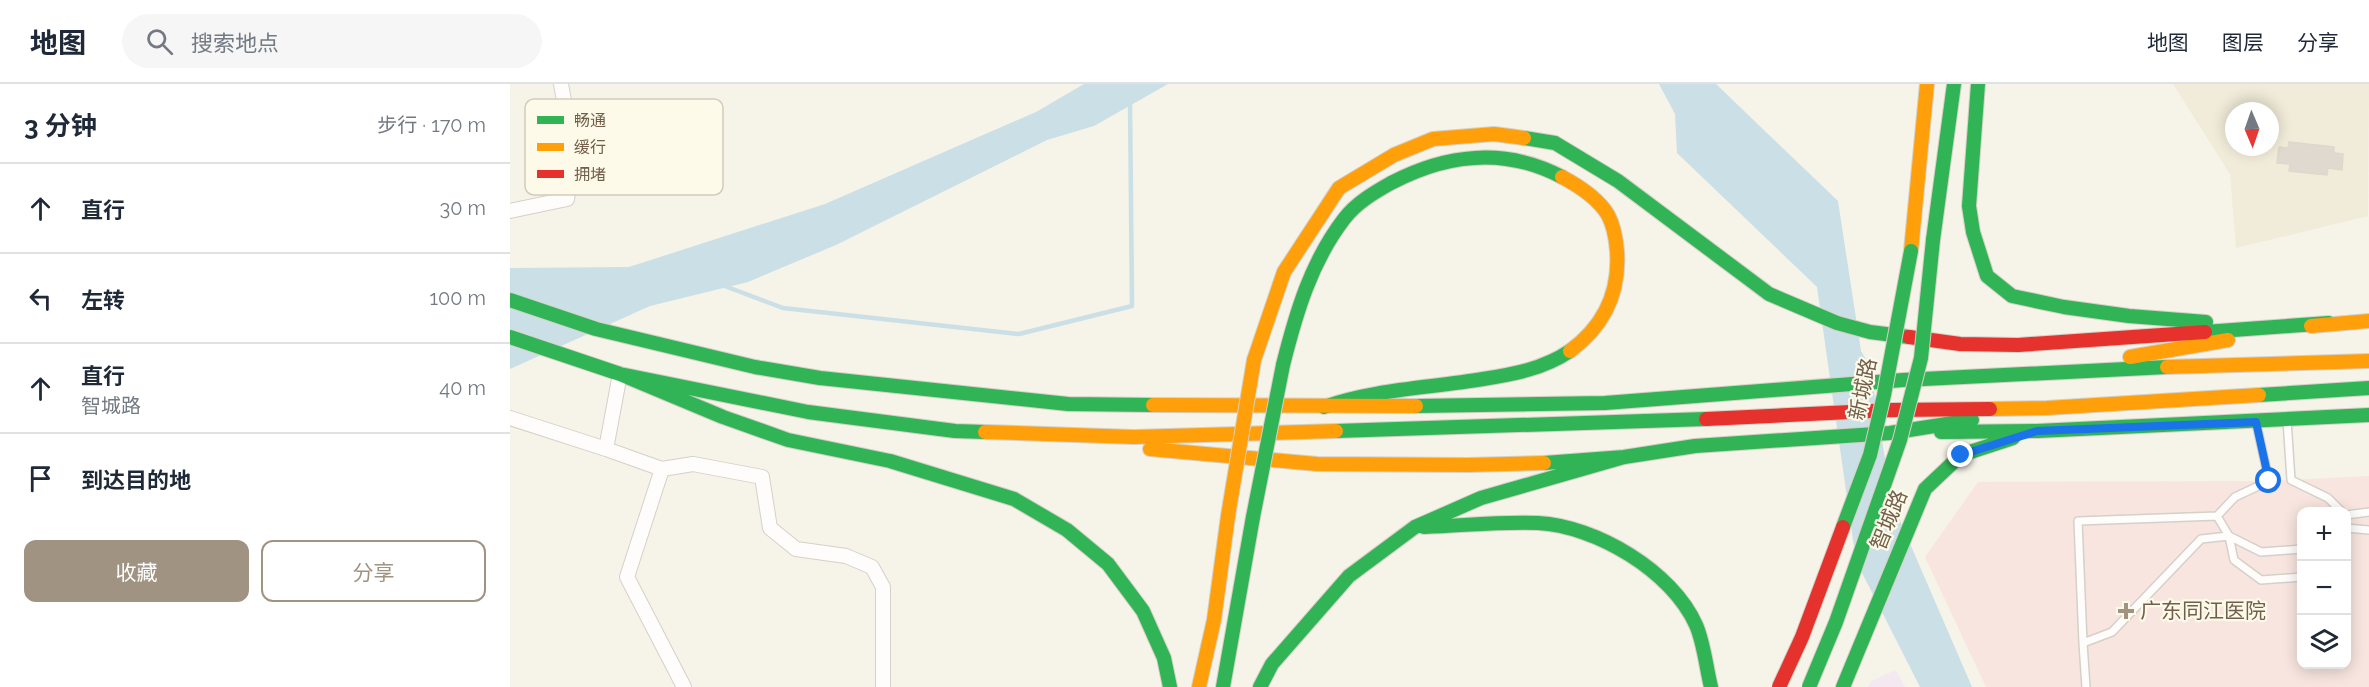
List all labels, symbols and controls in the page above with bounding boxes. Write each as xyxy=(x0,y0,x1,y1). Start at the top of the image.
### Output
search box xyxy=(122,14,542,68)
icon: search xyxy=(143,25,176,58)
text: 地图 xyxy=(30,27,86,60)
text: 搜索地点 xyxy=(191,30,279,56)
text: 地图 xyxy=(2147,30,2189,55)
text: 图层 xyxy=(2222,30,2264,55)
text: 分享 xyxy=(2297,30,2339,55)
legend xyxy=(525,99,723,195)
north arrow xyxy=(2225,102,2279,156)
text: 3 分钟 xyxy=(24,111,97,141)
text: 畅通 xyxy=(574,111,606,130)
text: 步行 · 170 m xyxy=(377,113,486,137)
text: 缓行 xyxy=(574,138,606,157)
text: 拥堵 xyxy=(574,165,606,184)
icon: ahead xyxy=(24,192,57,225)
text: 30 m xyxy=(440,196,486,220)
text: 直行 xyxy=(81,197,125,223)
icon: left xyxy=(24,282,57,315)
text: 100 m xyxy=(429,286,486,310)
text: 左转 xyxy=(81,287,125,313)
street label: 新城路 xyxy=(1844,355,1881,422)
text: 直行 xyxy=(81,363,125,389)
icon: ahead xyxy=(24,372,57,405)
text: 40 m xyxy=(439,376,486,400)
text: 智城路 xyxy=(81,394,141,418)
route end xyxy=(1947,441,1973,467)
icon: arrive xyxy=(24,462,57,495)
text: 到达目的地 xyxy=(81,467,191,493)
route start xyxy=(2255,467,2281,493)
street label: 智城路 xyxy=(1865,486,1912,554)
map controls xyxy=(2297,507,2351,669)
button: + xyxy=(2297,507,2351,561)
button: 收藏 xyxy=(24,540,249,602)
button: 分享 xyxy=(261,540,486,602)
button: − xyxy=(2297,561,2351,615)
place label: 广东同江医院 xyxy=(2140,598,2266,623)
marker: 广东同江医院 xyxy=(2117,602,2135,620)
button: layers xyxy=(2297,615,2351,669)

